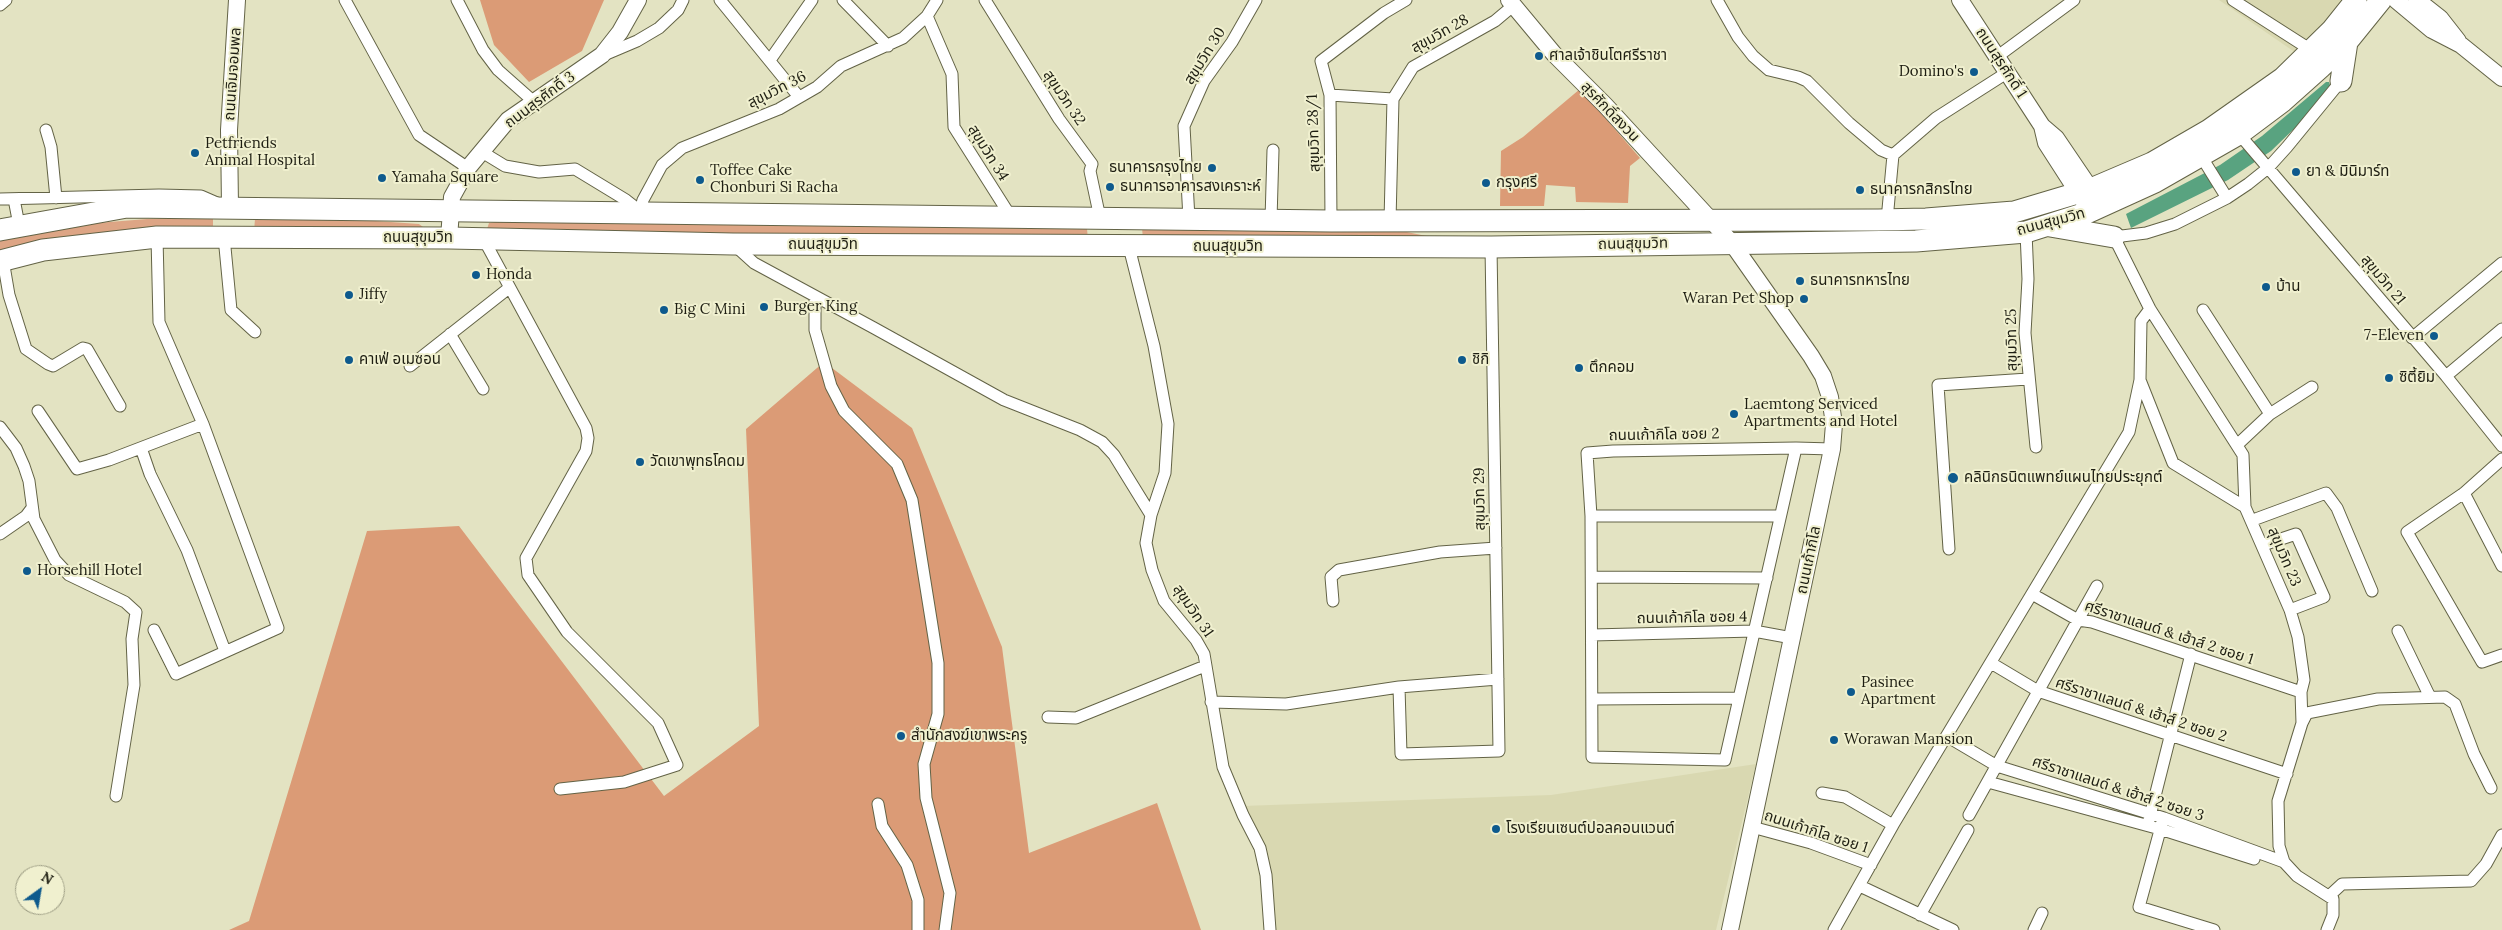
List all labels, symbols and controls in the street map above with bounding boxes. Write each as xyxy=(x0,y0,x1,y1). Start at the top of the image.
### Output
street label: สุขุมวิท 28 xyxy=(1408,11,1472,57)
street label: สุขุมวิท 30 xyxy=(1180,24,1230,88)
street label: ถนนสุรศักดิ์ 1 xyxy=(1972,24,2030,102)
street label: ถนนเจิมจอมพล xyxy=(221,27,245,121)
place label: ศาลเจ้าชินโตศรีราชา xyxy=(1549,47,1667,65)
marker: ศาลเจ้าชินโตศรีราชา xyxy=(1533,50,1545,62)
place label: Domino's xyxy=(1899,63,1964,81)
marker: Domino's xyxy=(1968,66,1980,78)
street label: สุขุมวิท 32 xyxy=(1039,67,1089,129)
street label: ถนนสุรศักดิ์ 3 xyxy=(501,68,579,132)
street label: สุขุมวิท 36 xyxy=(745,68,809,112)
street label: สุรศักดิ์สงวน xyxy=(1577,78,1643,146)
street label: สุขุมวิท 28/1 xyxy=(1304,94,1324,172)
street label: สุขุมวิท 34 xyxy=(964,122,1012,184)
place label: Petfriends Animal Hospital xyxy=(205,135,315,170)
marker: Petfriends Animal Hospital xyxy=(189,147,201,159)
place label: ธนาคารกรุงไทย xyxy=(1109,159,1202,177)
place label: Toffee Cake Chonburi Si Racha xyxy=(710,162,838,197)
marker: ธนาคารกรุงไทย xyxy=(1206,162,1218,174)
place label: ยา & มินิมาร์ท xyxy=(2306,163,2389,181)
marker: ยา & มินิมาร์ท xyxy=(2290,166,2302,178)
place label: Yamaha Square xyxy=(392,169,499,187)
marker: Yamaha Square xyxy=(376,172,388,184)
marker: Toffee Cake Chonburi Si Racha xyxy=(694,174,706,186)
place label: กรุงศรี xyxy=(1496,174,1537,192)
marker: กรุงศรี xyxy=(1480,177,1492,189)
place label: ธนาคารอาคารสงเคราะห์ xyxy=(1120,178,1261,196)
marker: ธนาคารอาคารสงเคราะห์ xyxy=(1104,181,1116,193)
place label: ธนาคารกสิกรไทย xyxy=(1870,181,1973,199)
marker: ธนาคารกสิกรไทย xyxy=(1854,184,1866,196)
street label: ถนนสุขุมวิท xyxy=(2015,204,2087,240)
street label: ถนนสุขุมวิท xyxy=(383,229,453,247)
street label: ถนนสุขุมวิท xyxy=(1598,234,1668,254)
street label: ถนนสุขุมวิท xyxy=(788,236,858,254)
street label: ถนนสุขุมวิท xyxy=(1193,238,1263,256)
street label: สุขุมวิท 21 xyxy=(2357,251,2409,309)
place label: Honda xyxy=(486,266,532,284)
marker: Honda xyxy=(470,269,482,281)
place label: ธนาคารทหารไทย xyxy=(1810,272,1910,290)
marker: ธนาคารทหารไทย xyxy=(1794,275,1806,287)
place label: บ้าน xyxy=(2276,278,2300,296)
marker: บ้าน xyxy=(2260,281,2272,293)
place label: Jiffy xyxy=(359,286,387,304)
marker: Jiffy xyxy=(343,289,355,301)
place label: Waran Pet Shop xyxy=(1683,290,1794,308)
marker: Waran Pet Shop xyxy=(1798,293,1810,305)
place label: Burger King xyxy=(774,298,857,316)
place label: Big C Mini xyxy=(674,301,745,319)
marker: Burger King xyxy=(758,301,770,313)
marker: Big C Mini xyxy=(658,304,670,316)
street label: สุขุมวิท 25 xyxy=(2002,309,2022,371)
place label: 7-Eleven xyxy=(2364,327,2424,345)
marker: 7-Eleven xyxy=(2428,330,2440,342)
place label: คาเฟ่ อเมซอน xyxy=(359,351,441,369)
place label: ชิกิ xyxy=(1472,351,1489,369)
marker: คาเฟ่ อเมซอน xyxy=(343,354,355,366)
marker: ชิกิ xyxy=(1456,354,1468,366)
place label: ตึกคอม xyxy=(1589,359,1635,377)
marker: ตึกคอม xyxy=(1573,362,1585,374)
place label: ซิตี้ยิม xyxy=(2399,369,2435,387)
marker: ซิตี้ยิม xyxy=(2383,372,2395,384)
place label: Laemtong Serviced Apartments and Hotel xyxy=(1744,396,1898,431)
marker: Laemtong Serviced Apartments and Hotel xyxy=(1728,408,1740,420)
street label: ถนนเก้ากิโล ซอย 2 xyxy=(1608,425,1720,445)
place label: วัดเขาพุทธโคดม xyxy=(650,453,745,471)
marker: วัดเขาพุทธโคดม xyxy=(634,456,646,468)
street label: สุขุมวิท 29 xyxy=(1470,467,1490,531)
place label: คลินิกธนิตแพทย์แผนไทยประยุกต์ xyxy=(1964,469,2163,487)
marker: คลินิกธนิตแพทย์แผนไทยประยุกต์ xyxy=(1946,471,1960,485)
street label: ถนนเก้ากิโล xyxy=(1793,524,1825,596)
street label: สุขุมวิท 23 xyxy=(2263,525,2305,589)
place label: Horsehill Hotel xyxy=(37,562,142,580)
marker: Horsehill Hotel xyxy=(21,565,33,577)
street label: สุขุมวิท 31 xyxy=(1169,581,1217,641)
street label: ศรีราชาแลนด์ & เฮ้าส์ 2 ซอย 1 xyxy=(2082,597,2256,669)
street label: ถนนเก้ากิโล ซอย 4 xyxy=(1636,608,1748,628)
place label: Pasinee Apartment xyxy=(1861,674,1936,709)
street label: ศรีราชาแลนด์ & เฮ้าส์ 2 ซอย 2 xyxy=(2053,674,2229,746)
marker: Pasinee Apartment xyxy=(1845,686,1857,698)
place label: สำนักสงฆ์เขาพระครู xyxy=(911,727,1027,745)
marker: สำนักสงฆ์เขาพระครู xyxy=(895,730,907,742)
place label: Worawan Mansion xyxy=(1844,731,1973,749)
marker: Worawan Mansion xyxy=(1828,734,1840,746)
street label: ศรีราชาแลนด์ & เฮ้าส์ 2 ซอย 3 xyxy=(2030,753,2206,825)
street label: ถนนเก้ากิโล ซอย 1 xyxy=(1762,807,1870,857)
place label: โรงเรียนเซนต์ปอลคอนแวนต์ xyxy=(1506,820,1675,838)
marker: โรงเรียนเซนต์ปอลคอนแวนต์ xyxy=(1490,823,1502,835)
north arrow xyxy=(15,865,65,915)
text: N xyxy=(38,868,57,889)

